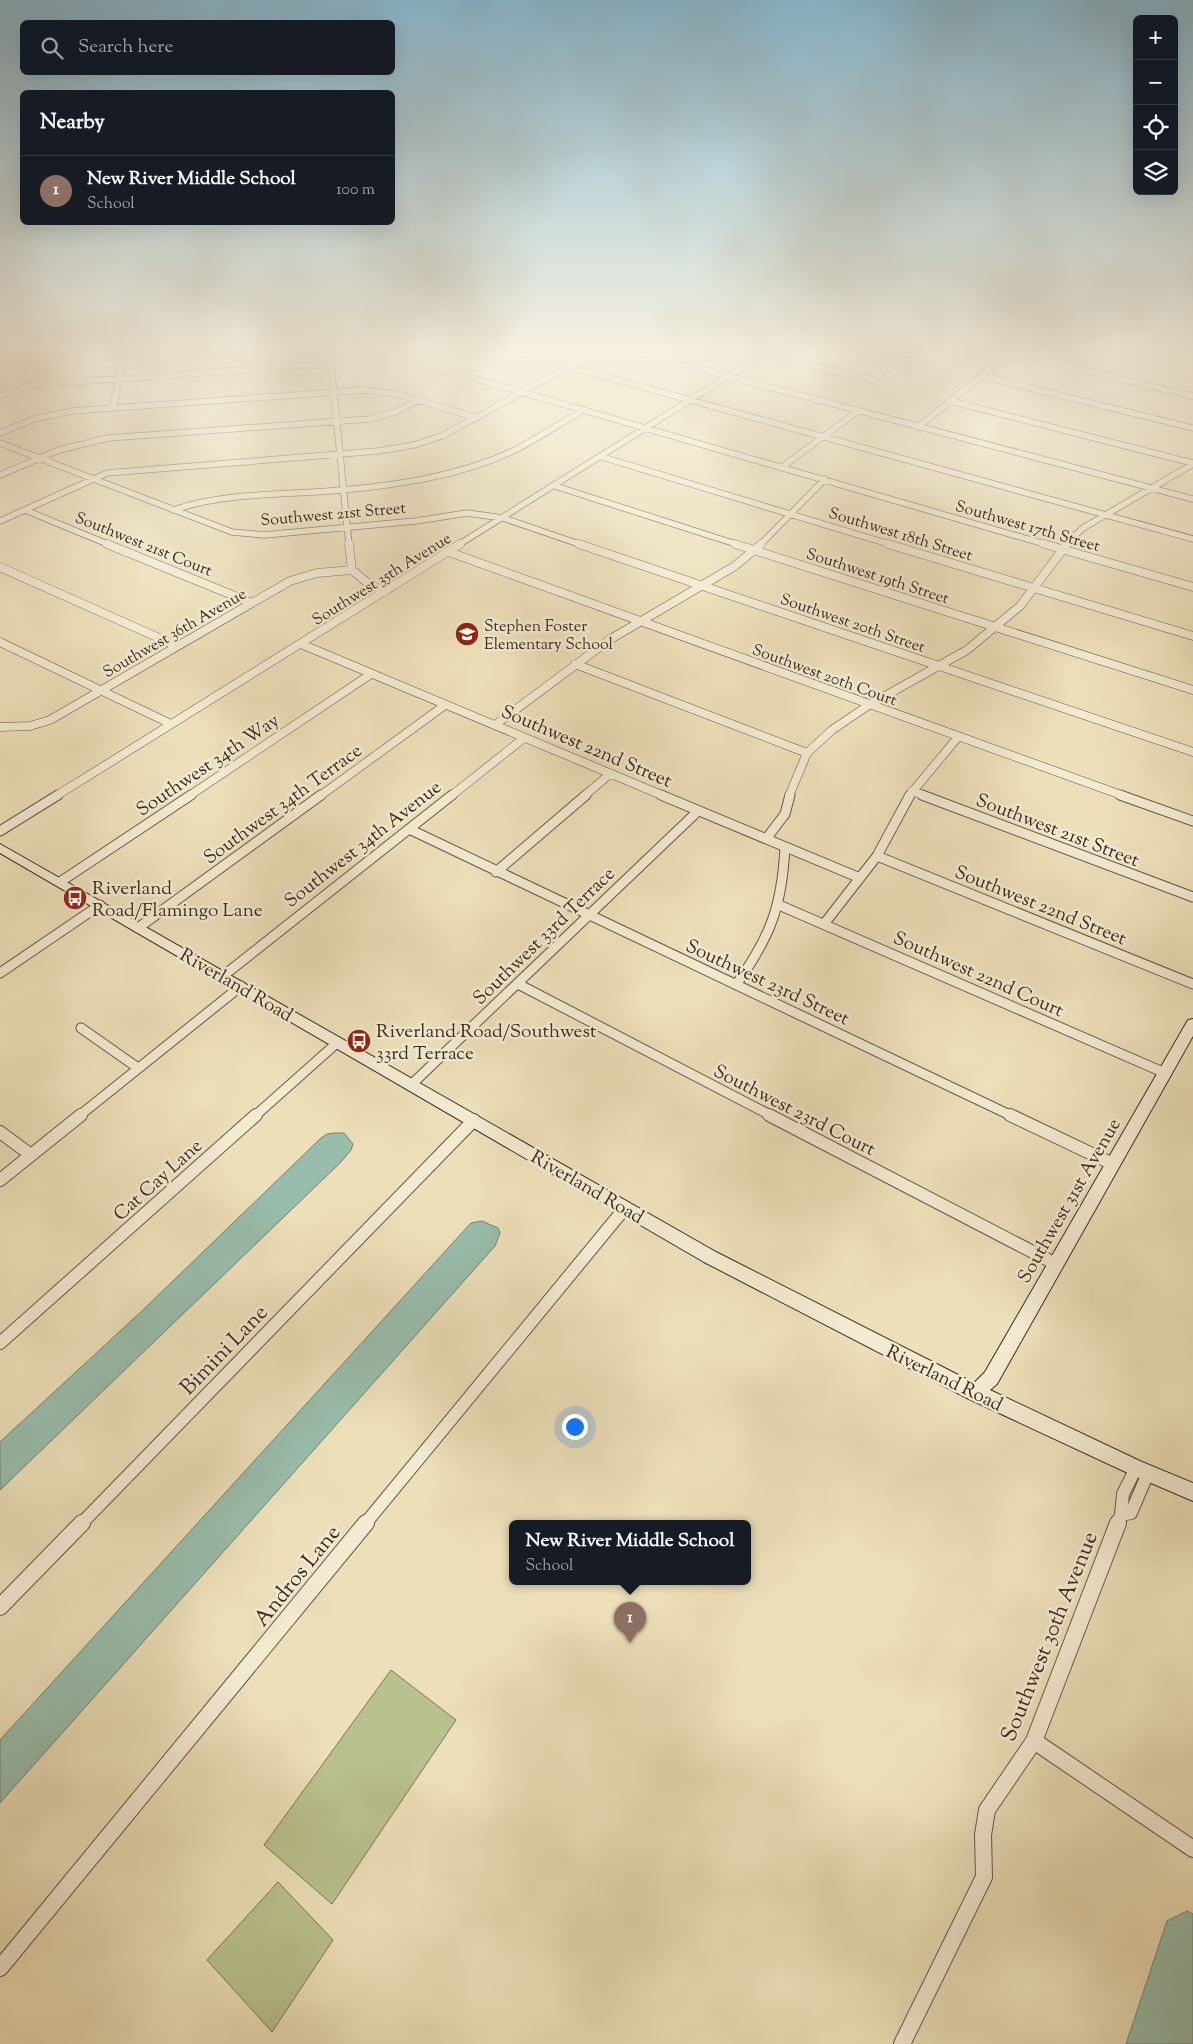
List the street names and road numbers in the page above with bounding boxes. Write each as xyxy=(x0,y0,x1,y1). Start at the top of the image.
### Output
street label: Southwest 17th Street xyxy=(952,496,1103,559)
street label: Southwest 21st Street xyxy=(260,498,407,533)
street label: Southwest 18th Street xyxy=(825,503,976,568)
street label: Southwest 21st Court xyxy=(71,507,216,584)
street label: Southwest 35th Avenue xyxy=(308,528,456,632)
street label: Southwest 19th Street xyxy=(803,543,952,611)
street label: Southwest 36th Avenue xyxy=(99,584,251,685)
street label: Southwest 20th Street xyxy=(777,589,928,660)
street label: Southwest 20th Court xyxy=(749,639,900,713)
street label: Southwest 22nd Street xyxy=(496,699,676,796)
street label: Southwest 34th Way xyxy=(131,708,286,824)
street label: Southwest 34th Terrace xyxy=(199,738,368,872)
street label: Southwest 34th Avenue xyxy=(279,775,448,915)
street label: Southwest 21st Street xyxy=(971,788,1143,875)
street label: Southwest 22nd Street xyxy=(950,859,1131,953)
street label: Southwest 33rd Terrace xyxy=(468,862,622,1012)
street label: Southwest 22nd Court xyxy=(888,926,1068,1025)
street label: Southwest 23rd Street xyxy=(681,933,854,1033)
street label: Riverland Road xyxy=(174,943,298,1030)
street label: Southwest 23rd Court xyxy=(708,1059,880,1164)
street label: Southwest 31st Avenue xyxy=(1012,1114,1128,1289)
street label: Cat Cay Lane xyxy=(108,1133,209,1228)
street label: Riverland Road xyxy=(525,1145,649,1232)
street label: Bimini Lane xyxy=(174,1299,277,1404)
street label: Riverland Road xyxy=(881,1339,1007,1419)
street label: Andros Lane xyxy=(247,1519,349,1635)
street label: Southwest 30th Avenue xyxy=(994,1527,1108,1747)

